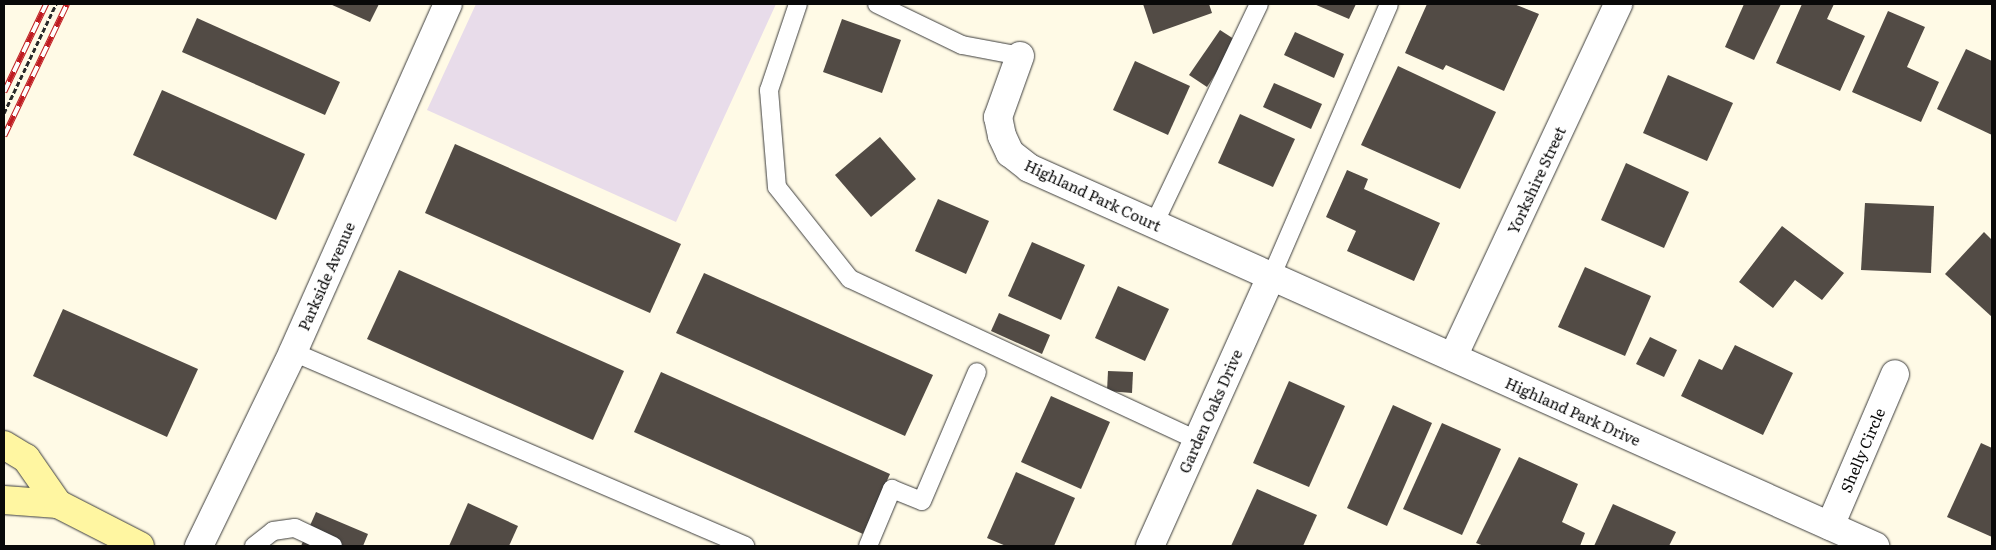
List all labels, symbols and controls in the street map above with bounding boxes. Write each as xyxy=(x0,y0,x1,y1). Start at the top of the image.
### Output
street label: Yorkshire Street xyxy=(1503,124,1569,236)
street label: Highland Park Court xyxy=(1022,155,1164,235)
street label: Parkside Avenue xyxy=(294,219,358,333)
street label: Garden Oaks Drive xyxy=(1175,346,1245,476)
street label: Highland Park Drive xyxy=(1503,373,1643,449)
street label: Shelly Circle xyxy=(1836,405,1888,495)

